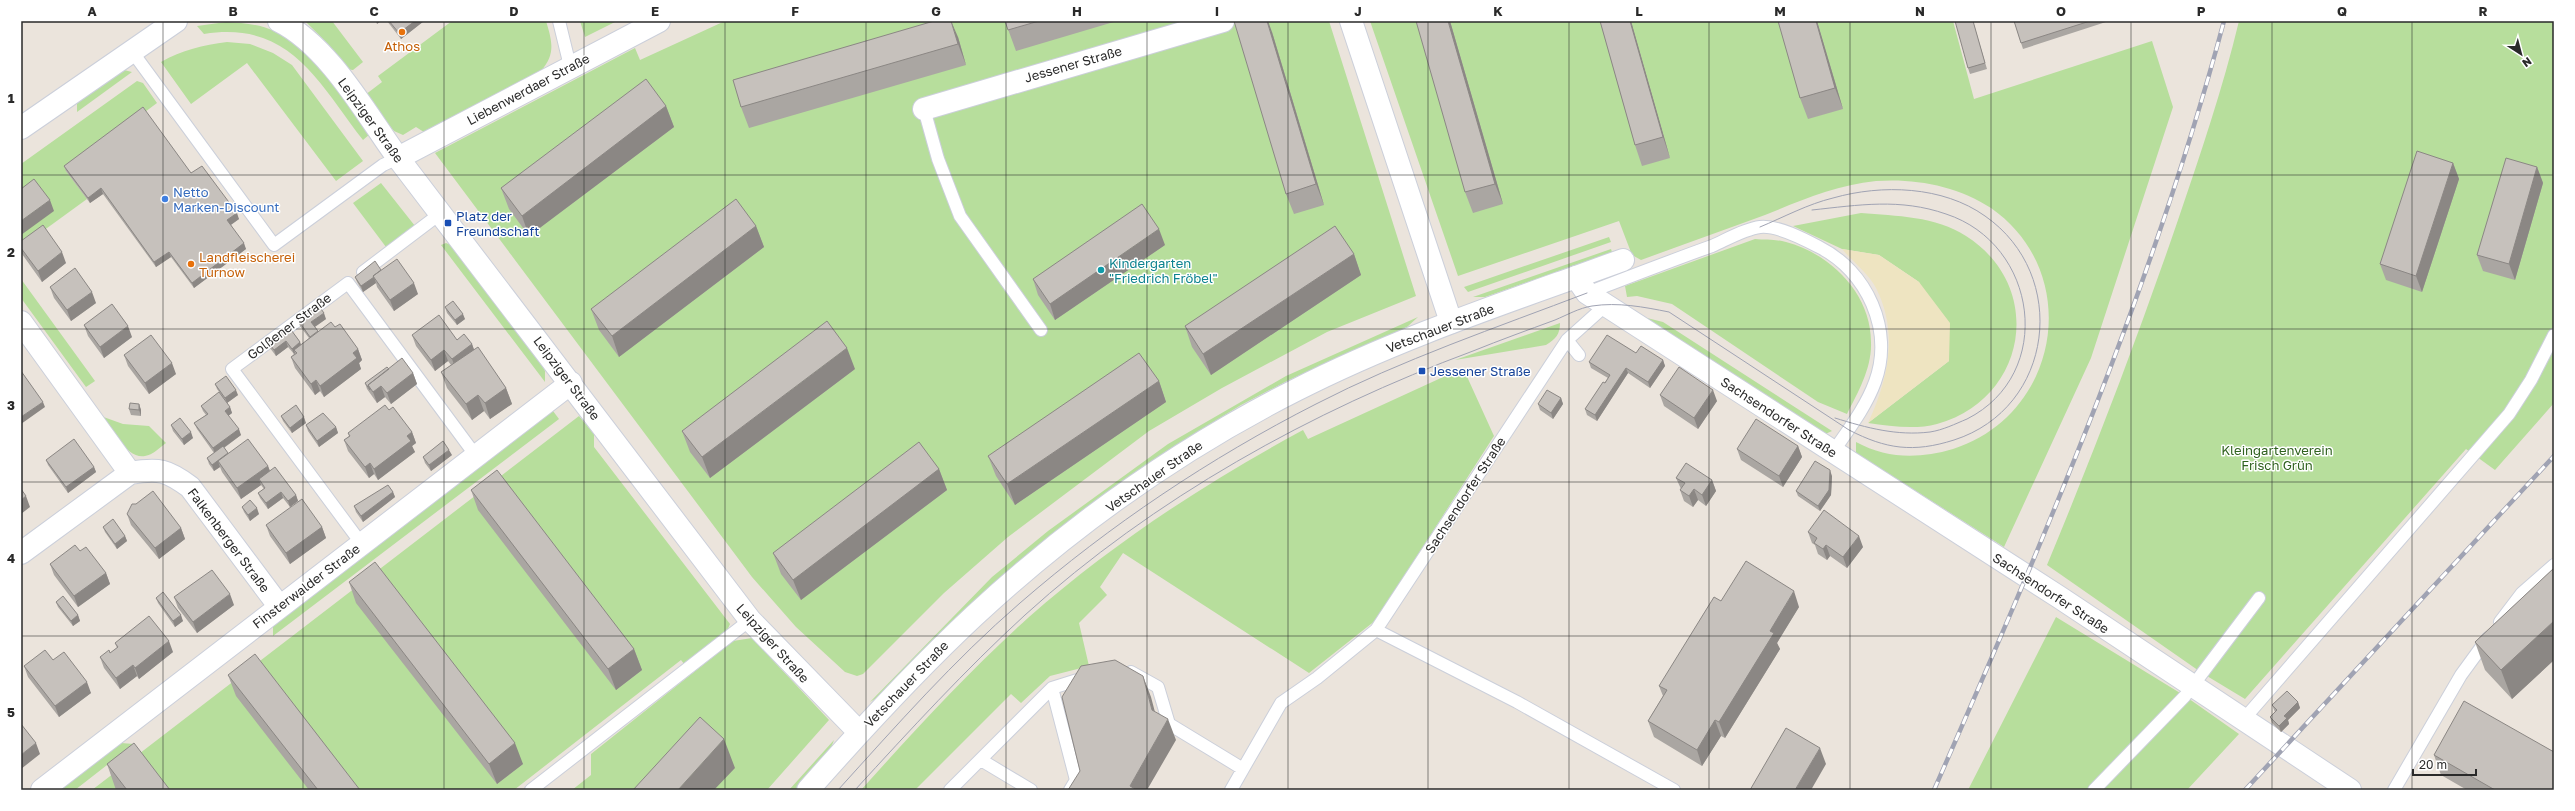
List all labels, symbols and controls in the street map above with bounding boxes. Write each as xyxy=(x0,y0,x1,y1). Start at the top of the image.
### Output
text: A xyxy=(87,3,97,19)
text: B xyxy=(228,3,238,19)
text: C xyxy=(369,3,379,19)
text: D xyxy=(509,3,519,19)
text: E xyxy=(651,3,659,19)
text: F xyxy=(791,3,799,19)
text: G xyxy=(931,3,941,19)
text: H xyxy=(1072,3,1082,19)
text: I xyxy=(1215,3,1219,19)
text: J xyxy=(1354,3,1362,19)
text: K xyxy=(1493,3,1503,19)
text: L xyxy=(1635,3,1643,19)
text: M xyxy=(1774,3,1786,19)
text: N xyxy=(1915,3,1925,19)
text: O xyxy=(2056,3,2066,19)
text: P xyxy=(2197,3,2206,19)
text: Q xyxy=(2337,3,2347,19)
text: R xyxy=(2478,3,2488,19)
marker: Athos xyxy=(397,27,407,37)
north arrow xyxy=(2501,34,2541,74)
place label: Athos xyxy=(384,38,420,54)
street label: Jessener Straße xyxy=(1022,42,1124,86)
street label: Liebenwerdaer Straße xyxy=(464,50,592,128)
text: N xyxy=(2520,55,2534,70)
street label: Leipziger Straße xyxy=(335,74,407,166)
text: 1 xyxy=(8,90,15,106)
place label: Netto Marken-Discount xyxy=(173,184,279,215)
marker: Netto Marken-Discount xyxy=(160,194,170,204)
place label: Platz der Freundschaft xyxy=(456,208,539,239)
marker: Platz der Freundschaft xyxy=(443,218,453,228)
text: 2 xyxy=(7,244,15,260)
place label: Landfleischerei Turnow xyxy=(199,249,295,280)
place label: Kindergarten "Friedrich Fröbel" xyxy=(1109,255,1218,286)
marker: Landfleischerei Turnow xyxy=(186,259,196,269)
marker: Kindergarten "Friedrich Fröbel" xyxy=(1096,265,1106,275)
street label: Golßener Straße xyxy=(244,289,334,363)
street label: Vetschauer Straße xyxy=(1384,300,1496,356)
street label: Leipziger Straße xyxy=(530,333,604,423)
place label: Jessener Straße xyxy=(1430,363,1531,379)
marker: Jessener Straße xyxy=(1417,366,1427,376)
street label: Sachsendorfer Straße xyxy=(1718,373,1840,461)
text: 3 xyxy=(7,397,15,413)
street label: Sachsendorfer Straße xyxy=(1421,434,1509,556)
street label: Vetschauer Straße xyxy=(1103,437,1205,515)
park label: Kleingartenverein Frisch Grün xyxy=(2221,442,2333,473)
street label: Falkenberger Straße xyxy=(185,485,273,595)
street label: Finsterwalder Straße xyxy=(249,540,363,632)
street label: Sachsendorfer Straße xyxy=(1990,549,2112,637)
text: 4 xyxy=(7,550,15,566)
street label: Leipziger Straße xyxy=(733,600,813,686)
street label: Vetschauer Straße xyxy=(861,637,951,731)
text: 5 xyxy=(7,704,15,720)
scale bar xyxy=(2413,751,2476,777)
text: 20 m xyxy=(2419,757,2447,772)

